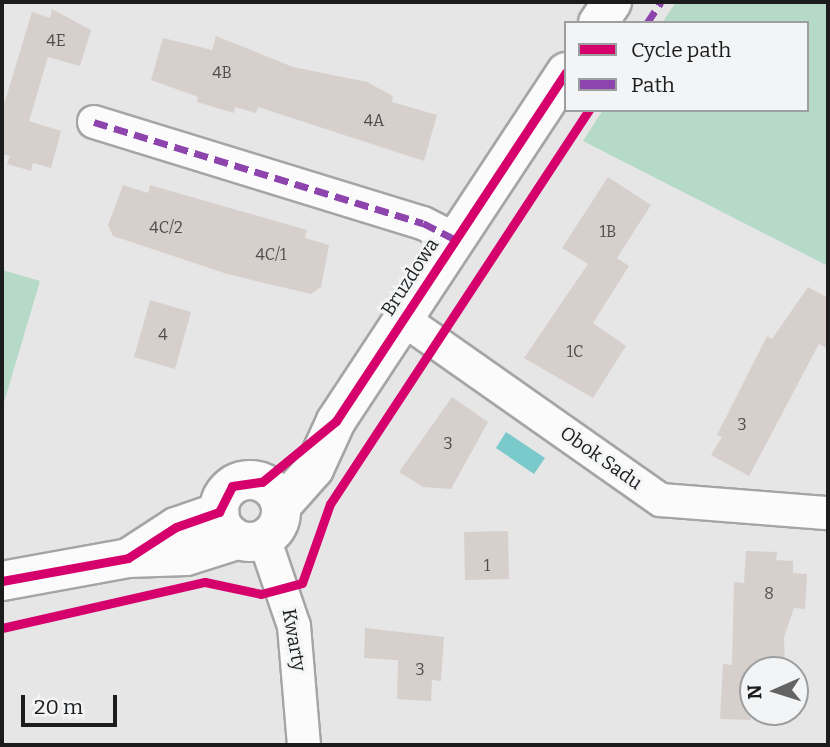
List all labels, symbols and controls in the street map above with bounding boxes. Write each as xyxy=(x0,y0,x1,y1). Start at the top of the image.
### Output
legend xyxy=(564,21,809,112)
house number: 4E xyxy=(46,31,66,51)
text: Cycle path xyxy=(631,37,731,63)
house number: 4B xyxy=(212,63,232,83)
text: Path xyxy=(631,72,675,98)
house number: 4A xyxy=(364,111,384,131)
house number: 4C/2 xyxy=(149,218,183,238)
house number: 1B xyxy=(600,222,616,242)
street label: Bruzdowa xyxy=(376,234,444,320)
house number: 4C/1 xyxy=(255,245,287,265)
house number: 4 xyxy=(158,325,168,345)
house number: 1C xyxy=(567,342,583,362)
house number: 3 xyxy=(737,415,747,435)
street label: Obok Sadu xyxy=(556,421,646,495)
house number: 3 xyxy=(443,434,453,454)
house number: 1 xyxy=(484,556,490,576)
house number: 8 xyxy=(764,584,774,604)
street label: Kwarty xyxy=(277,607,311,673)
north arrow xyxy=(739,656,809,726)
house number: 3 xyxy=(415,660,425,680)
scale bar xyxy=(24,680,121,724)
text: N xyxy=(743,684,766,700)
text: 20 m xyxy=(34,694,83,720)

